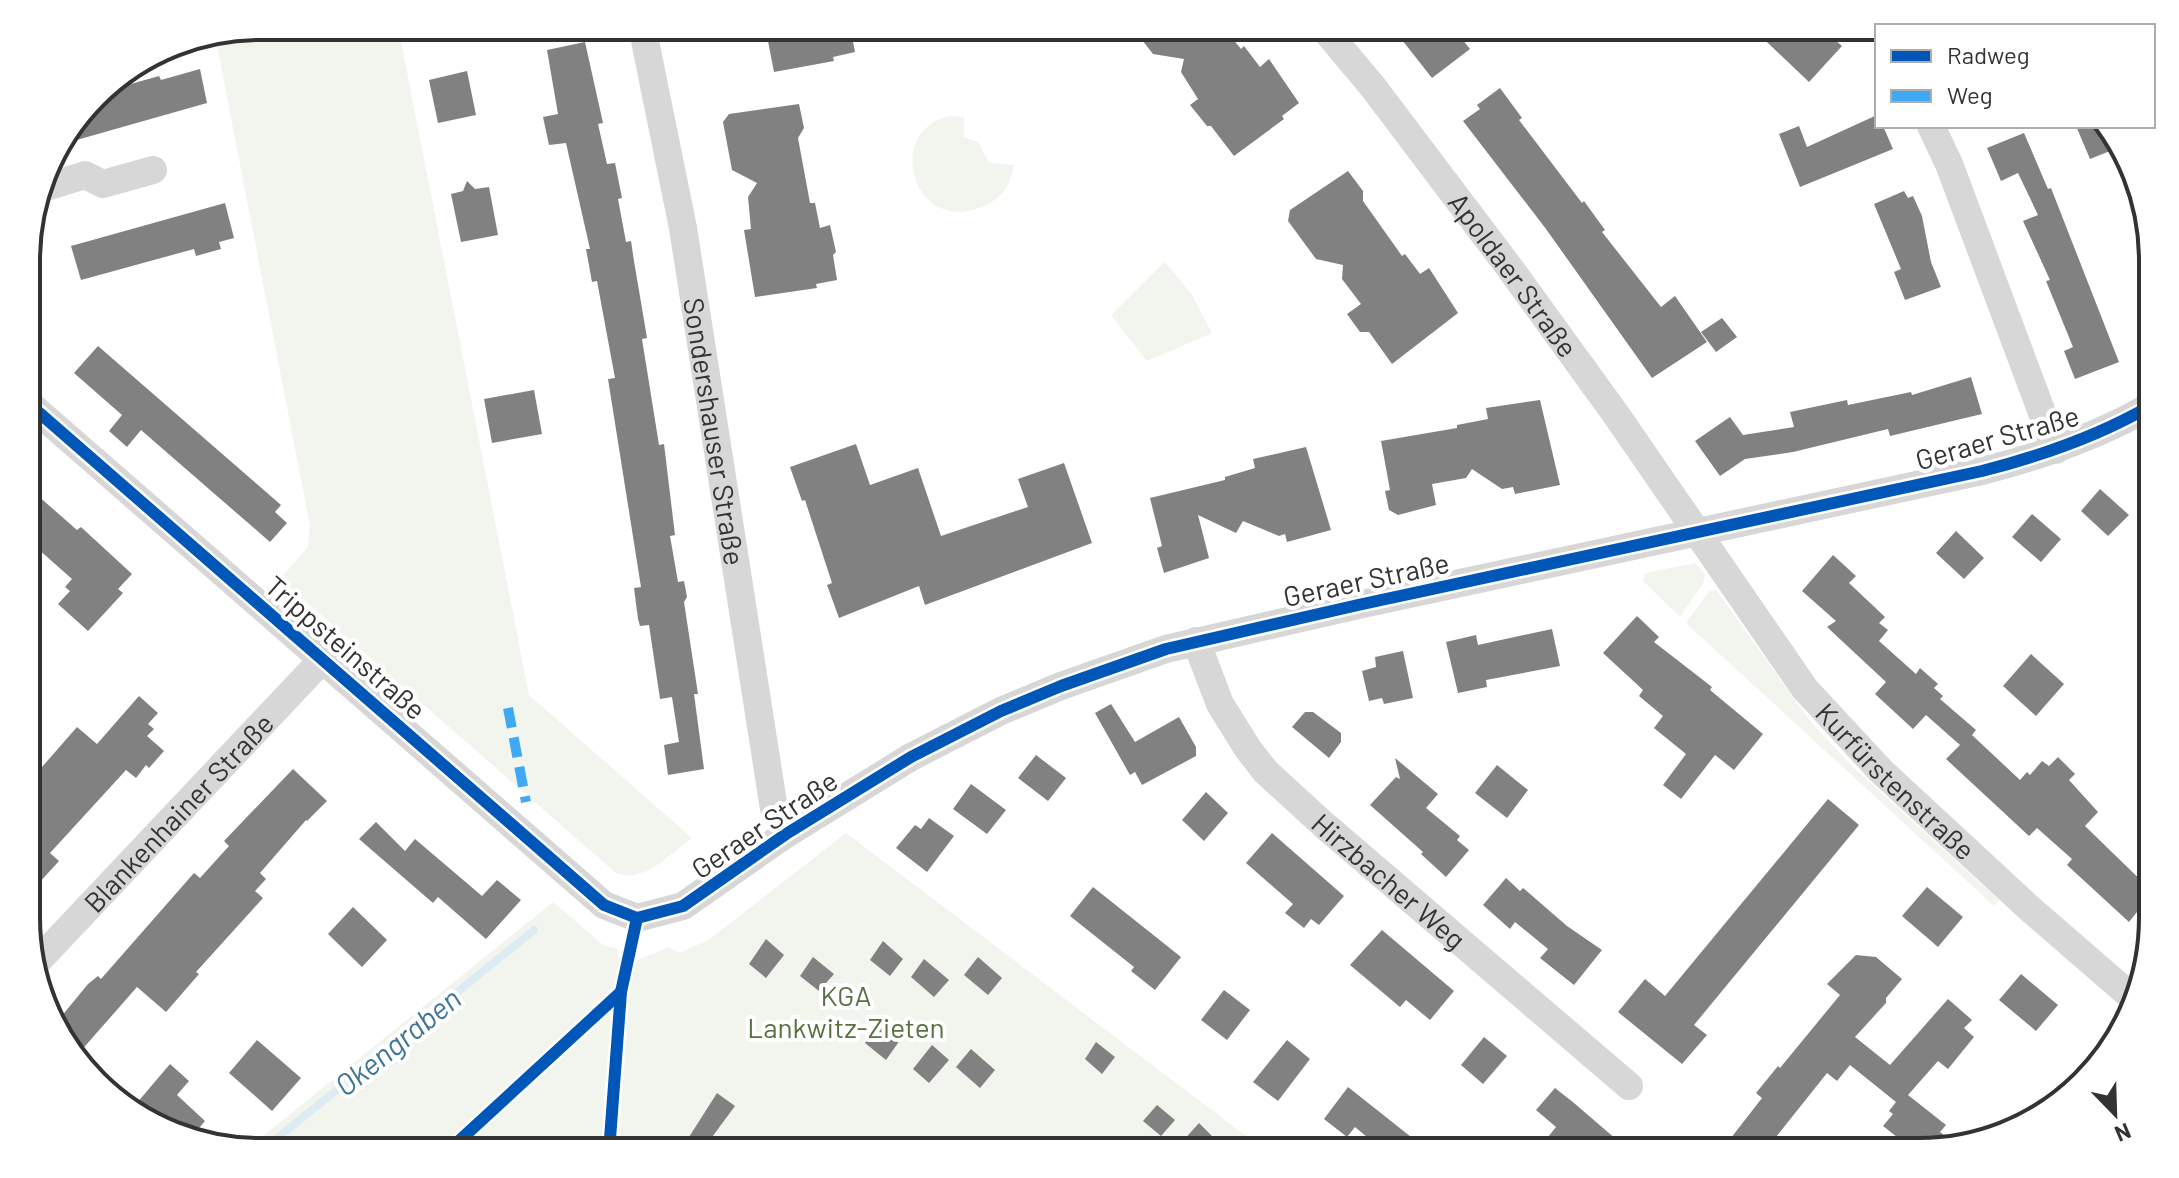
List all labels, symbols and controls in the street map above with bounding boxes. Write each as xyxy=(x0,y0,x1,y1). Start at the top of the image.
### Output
legend xyxy=(1875,24,2155,128)
text: Radweg xyxy=(1947,40,2030,69)
text: Weg xyxy=(1947,80,1993,109)
street label: Apoldaer Straße xyxy=(1442,186,1585,363)
street label: Sondershauser Straße xyxy=(677,295,753,568)
street label: Geraer Straße xyxy=(1911,397,2083,477)
street label: Geraer Straße xyxy=(1280,545,1452,613)
street label: Trippsteinstraße xyxy=(259,568,433,726)
street label: Kurfürstenstraße xyxy=(1809,695,1982,867)
street label: Blankenhainer Straße xyxy=(76,706,280,919)
street label: Geraer Straße xyxy=(685,763,843,885)
street label: Hirzbacher Weg xyxy=(1305,806,1473,956)
park label: KGA Lankwitz-Zieten xyxy=(747,978,945,1044)
water label: Okengraben xyxy=(327,979,467,1103)
north arrow xyxy=(2075,1074,2155,1154)
text: N xyxy=(2111,1119,2135,1148)

